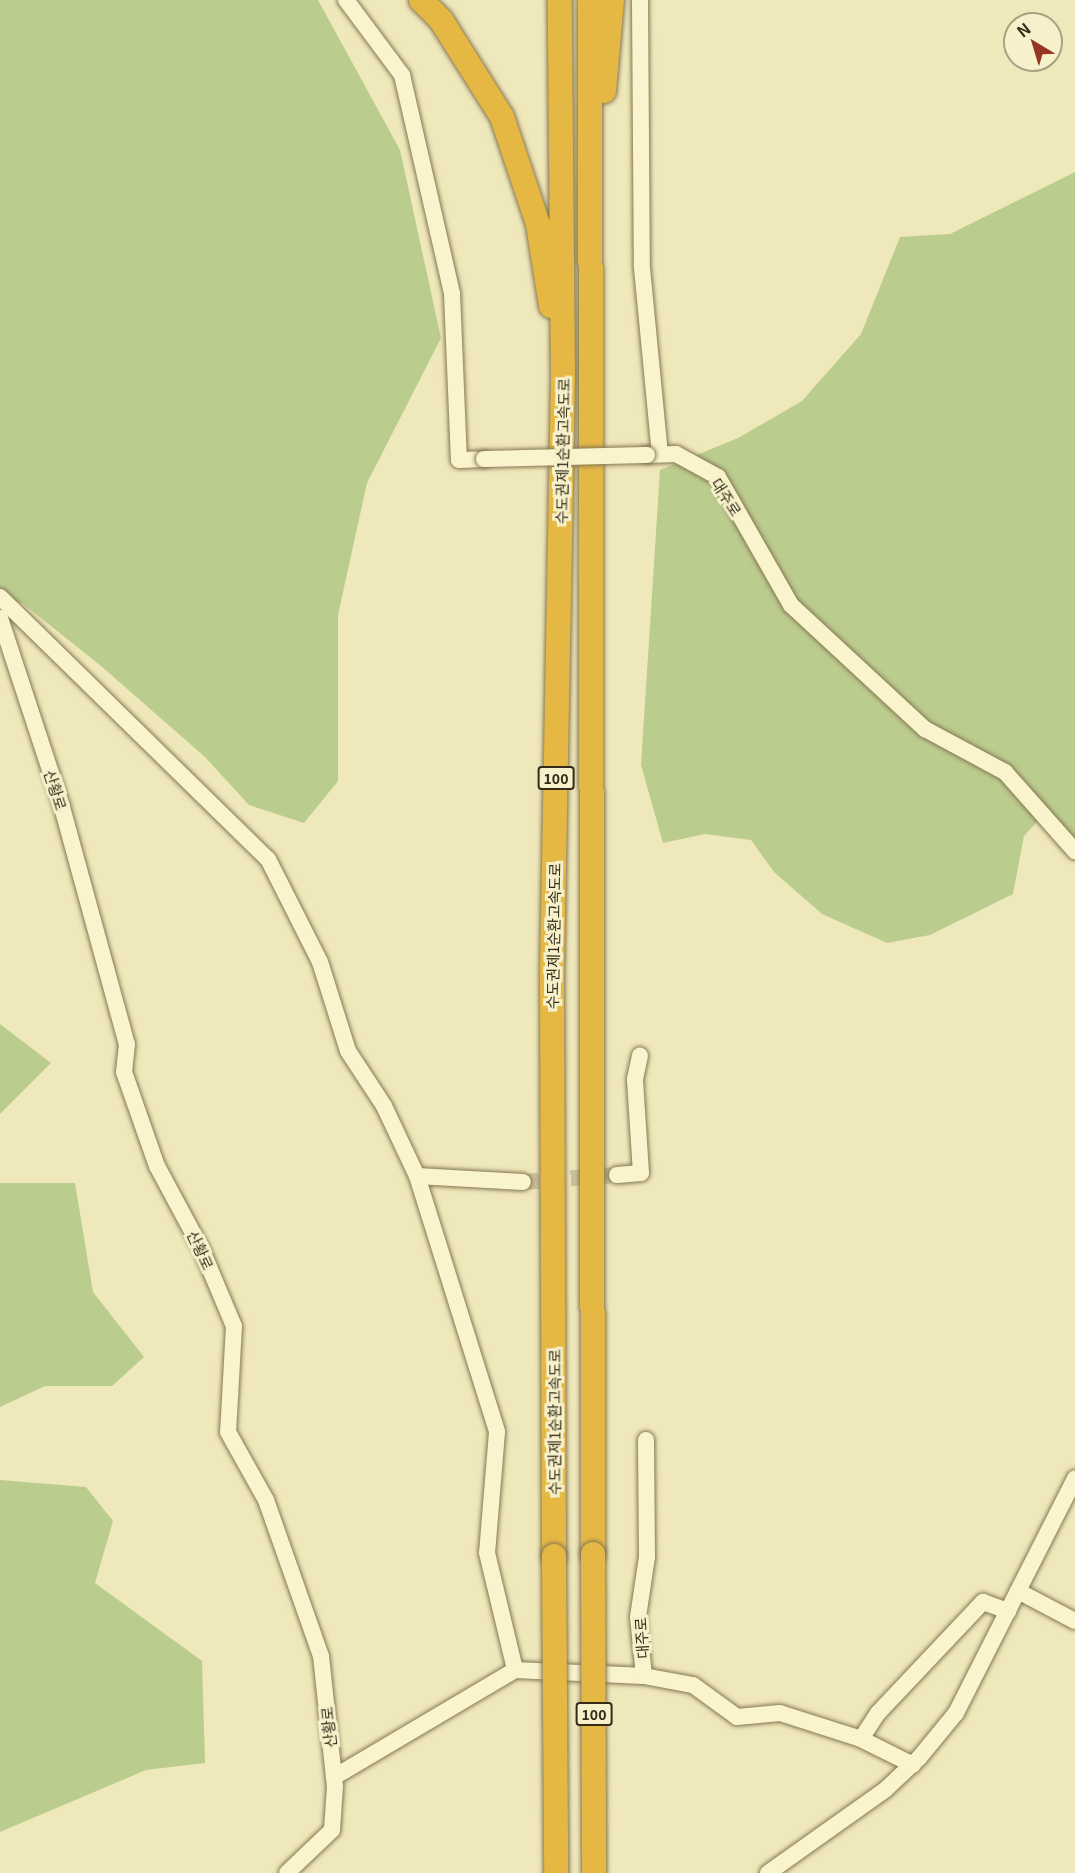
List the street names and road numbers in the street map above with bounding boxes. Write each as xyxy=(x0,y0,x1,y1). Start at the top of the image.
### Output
street label: 수도권제1순환고속도로 xyxy=(552,378,572,524)
street label: 대주로 xyxy=(708,475,746,519)
road number: 100 xyxy=(536,767,576,789)
street label: 산황로 xyxy=(41,768,71,812)
street label: 수도권제1순환고속도로 xyxy=(543,863,563,1009)
street label: 산황로 xyxy=(184,1227,218,1273)
street label: 수도권제1순환고속도로 xyxy=(545,1349,563,1495)
street label: 대주로 xyxy=(631,1617,651,1659)
road number: 100 xyxy=(574,1703,614,1725)
street label: 산황로 xyxy=(317,1705,339,1749)

